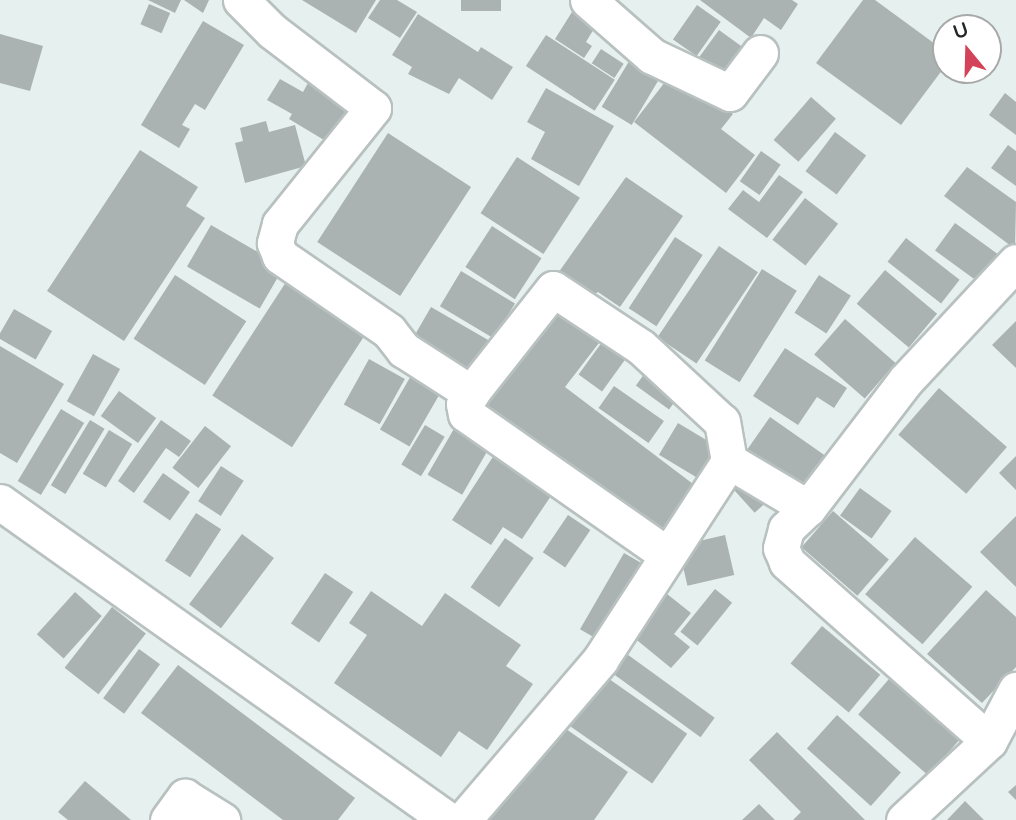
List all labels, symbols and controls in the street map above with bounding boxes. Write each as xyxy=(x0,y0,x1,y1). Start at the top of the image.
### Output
north arrow xyxy=(932,14,1002,84)
text: U xyxy=(950,18,971,44)

